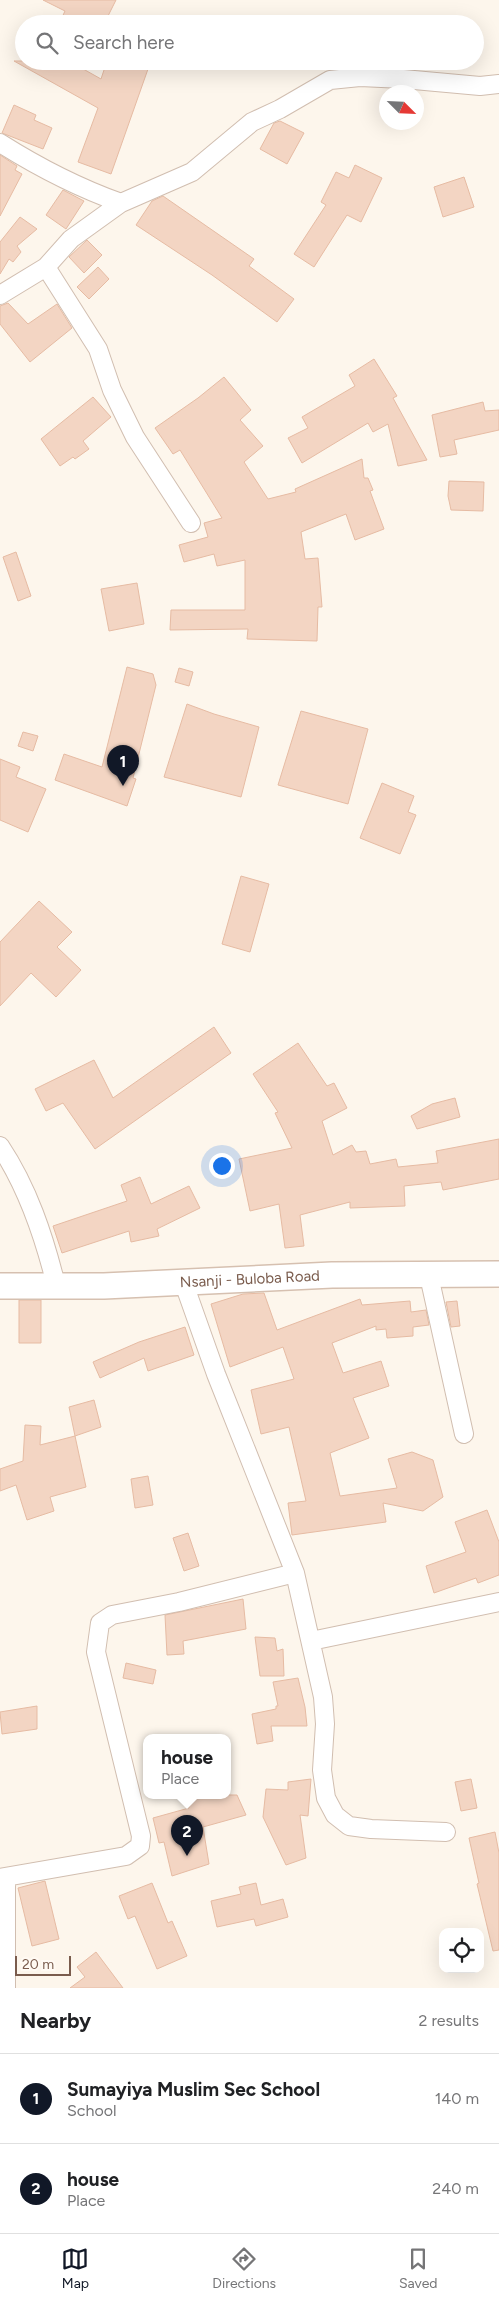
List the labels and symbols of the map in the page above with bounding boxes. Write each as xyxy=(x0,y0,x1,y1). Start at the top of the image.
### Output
north arrow xyxy=(379,85,424,130)
pin: 1 xyxy=(107,745,139,786)
your location xyxy=(209,1153,235,1179)
street label: Nsanji - Buloba Road xyxy=(179,1267,320,1291)
pin: 2 xyxy=(171,1815,203,1856)
scale bar xyxy=(15,1953,71,1976)

